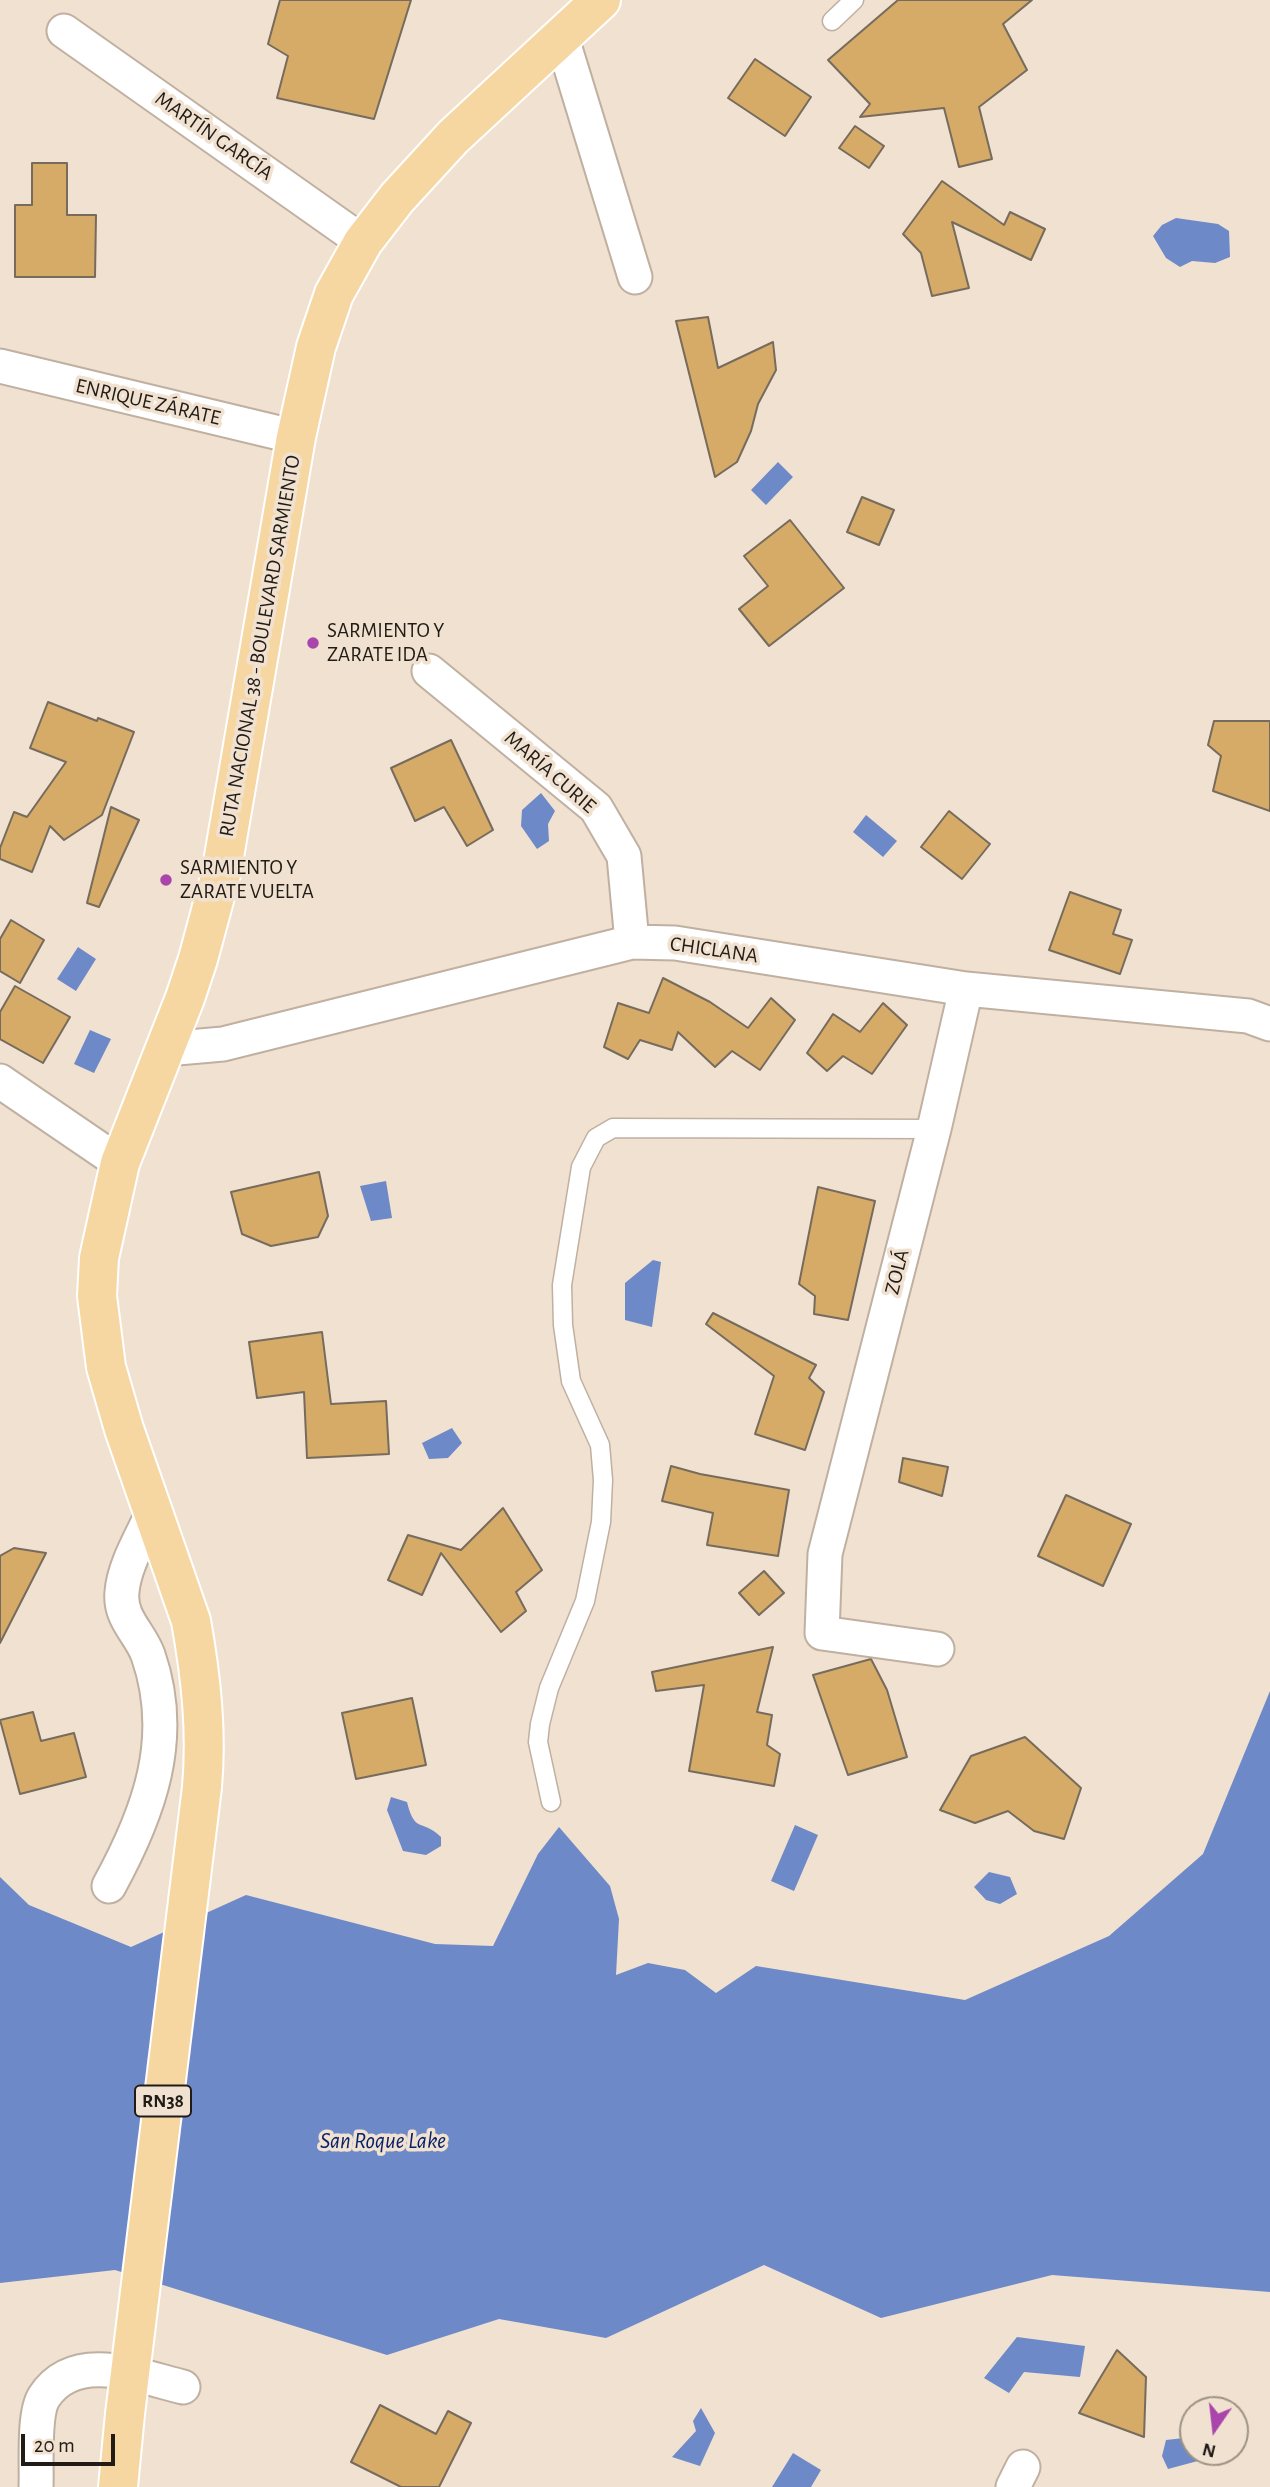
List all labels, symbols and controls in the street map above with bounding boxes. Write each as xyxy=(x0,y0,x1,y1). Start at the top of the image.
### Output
street label: MARTÍN GARCÍA xyxy=(150,86,278,186)
street label: ENRIQUE ZÁRATE xyxy=(73,373,223,431)
street label: RUTA NACIONAL 38 - BOULEVARD SARMIENTO xyxy=(214,453,306,839)
place label: SARMIENTO Y ZARATE IDA xyxy=(327,618,444,668)
marker: SARMIENTO Y ZARATE IDA xyxy=(305,635,321,651)
street label: MARÍA CURIE xyxy=(499,725,601,819)
place label: SARMIENTO Y ZARATE VUELTA xyxy=(180,855,314,905)
marker: SARMIENTO Y ZARATE VUELTA xyxy=(158,872,174,888)
street label: CHICLANA xyxy=(668,931,760,969)
street label: ZOLÁ xyxy=(879,1247,915,1297)
road number: RN38 xyxy=(135,2086,191,2116)
water label: San Roque Lake xyxy=(320,2127,446,2155)
north arrow xyxy=(1179,2396,1249,2466)
scale bar xyxy=(24,2420,119,2464)
text: 20 m xyxy=(34,2435,75,2456)
text: N xyxy=(1201,2439,1218,2461)

